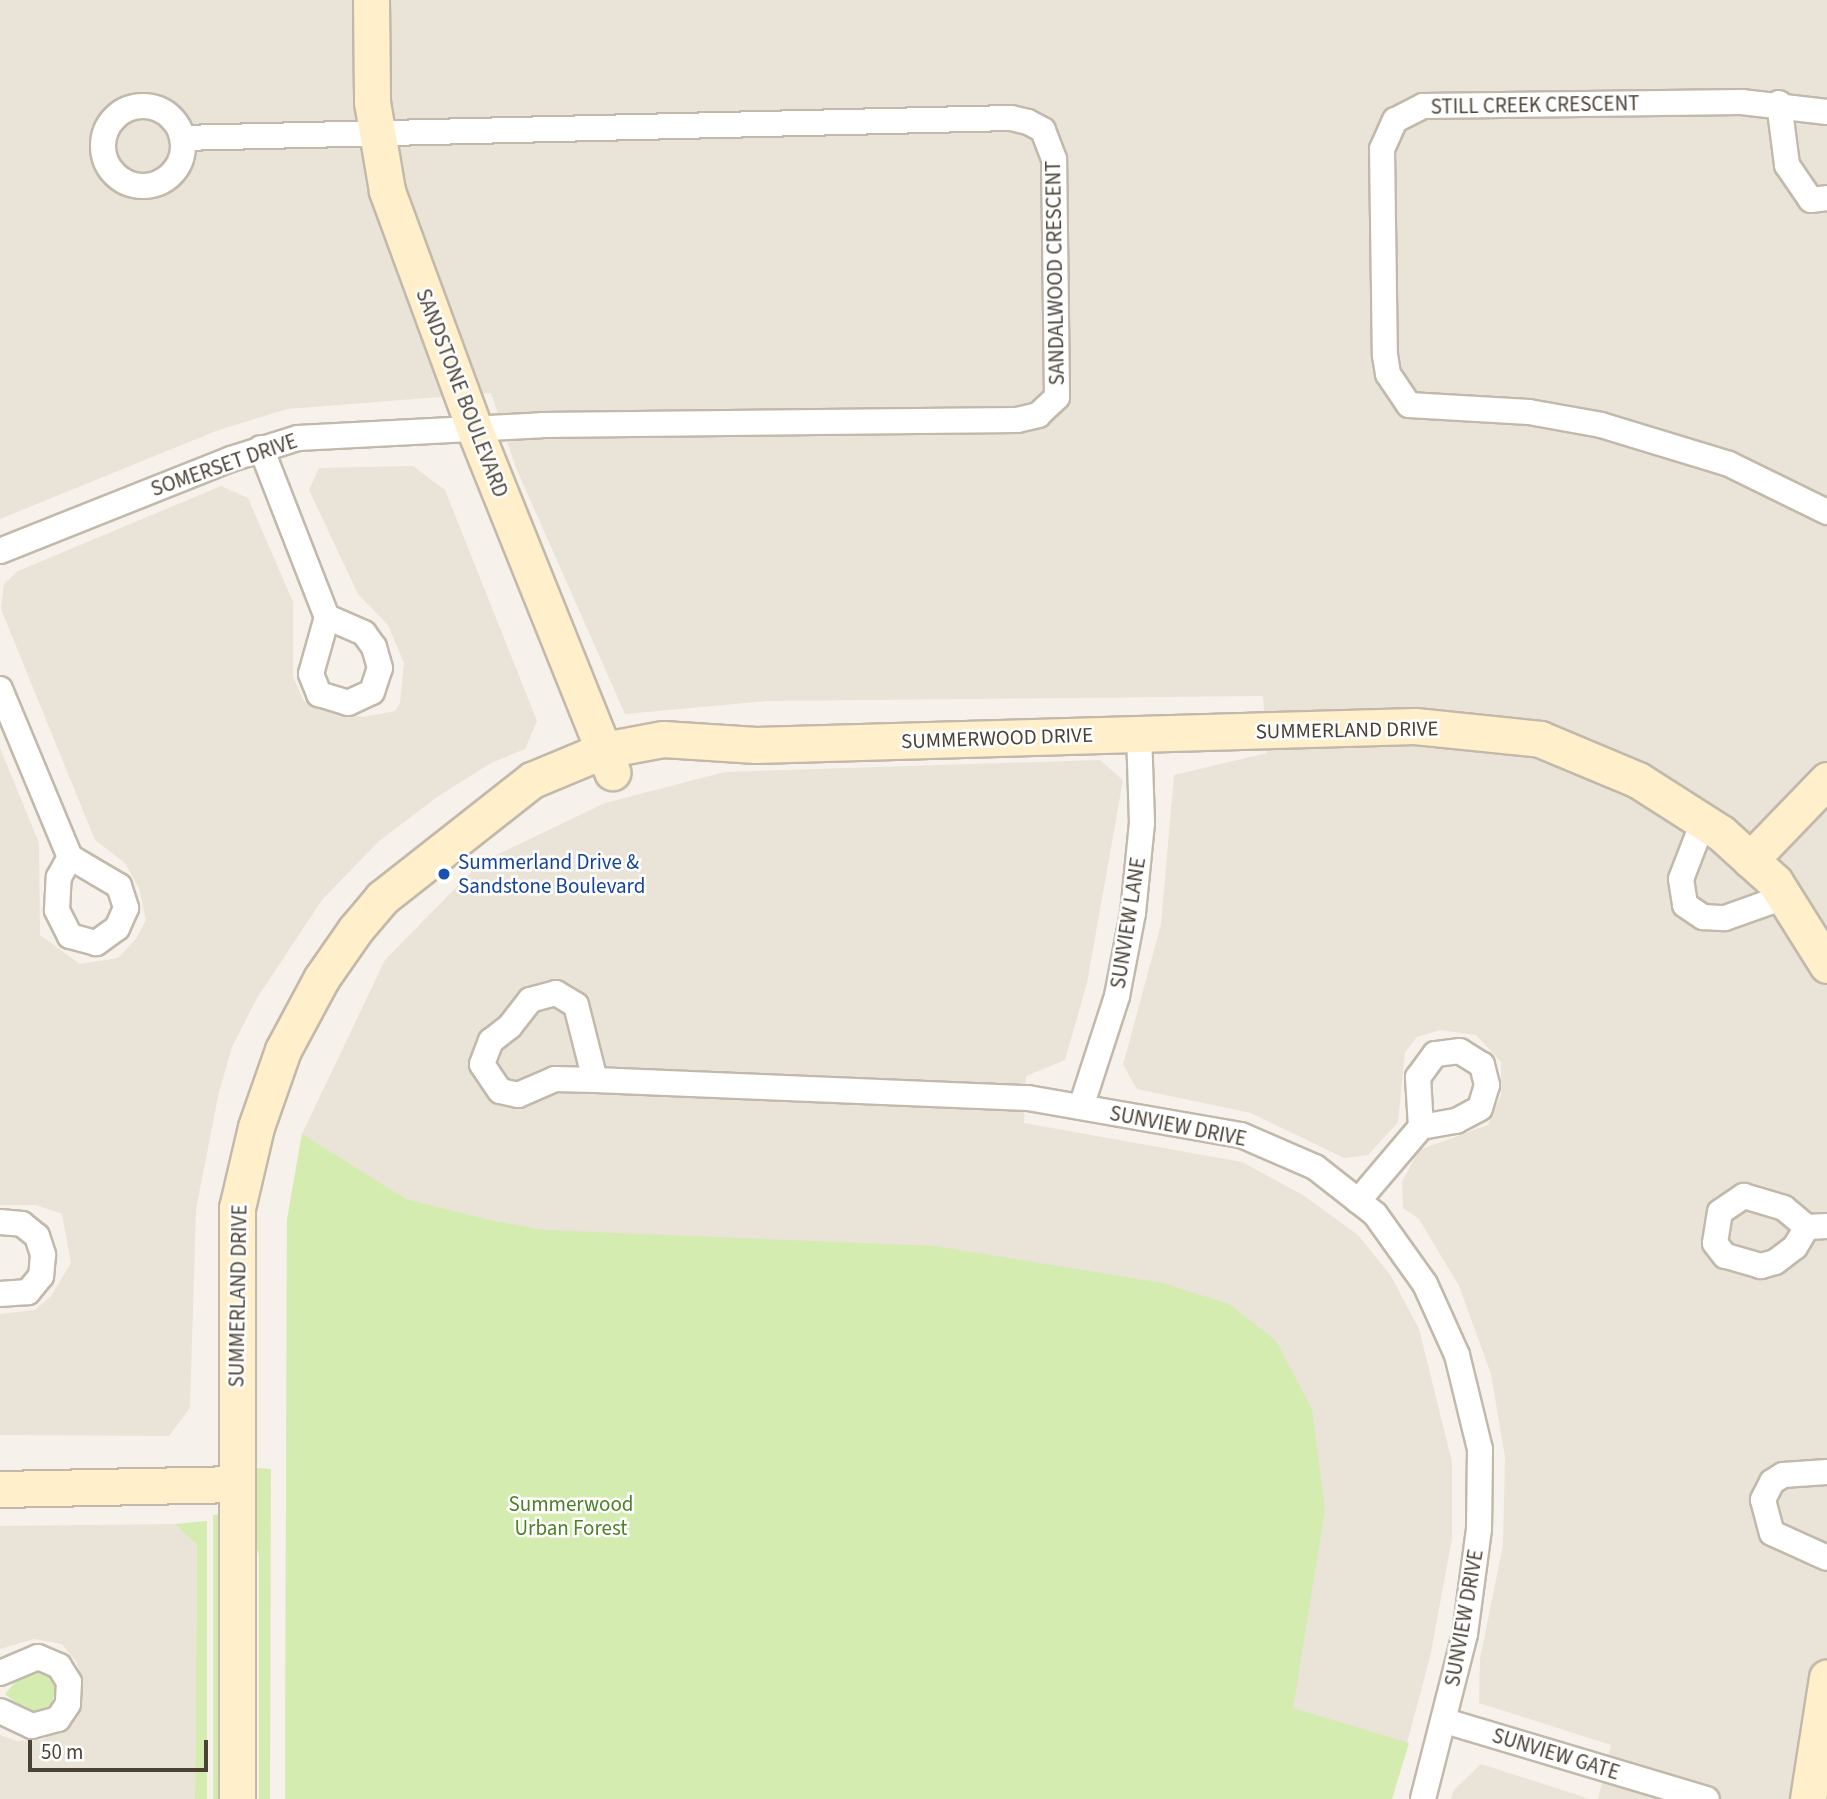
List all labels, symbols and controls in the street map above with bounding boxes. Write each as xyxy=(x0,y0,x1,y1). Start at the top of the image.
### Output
street label: STILL CREEK CRESCENT xyxy=(1430,91,1640,119)
street label: SANDALWOOD CRESCENT xyxy=(1040,160,1070,386)
street label: SANDSTONE BOULEVARD xyxy=(411,285,513,501)
street label: SOMERSET DRIVE xyxy=(147,428,301,502)
street label: SUMMERLAND DRIVE xyxy=(1255,716,1439,744)
street label: SUMMERWOOD DRIVE xyxy=(901,722,1093,754)
place label: Summerland Drive & Sandstone Boulevard xyxy=(458,849,645,899)
street label: SUNVIEW LANE xyxy=(1105,855,1151,991)
marker: Summerland Drive & Sandstone Boulevard xyxy=(436,866,452,882)
street label: SUNVIEW DRIVE xyxy=(1108,1100,1248,1152)
street label: SUMMERLAND DRIVE xyxy=(224,1204,252,1388)
park label: Summerwood Urban Forest xyxy=(509,1491,633,1541)
street label: SUNVIEW DRIVE xyxy=(1440,1548,1488,1688)
street label: SUNVIEW GATE xyxy=(1489,1723,1623,1785)
scale bar xyxy=(32,1726,212,1770)
text: 50 m xyxy=(41,1737,83,1767)

